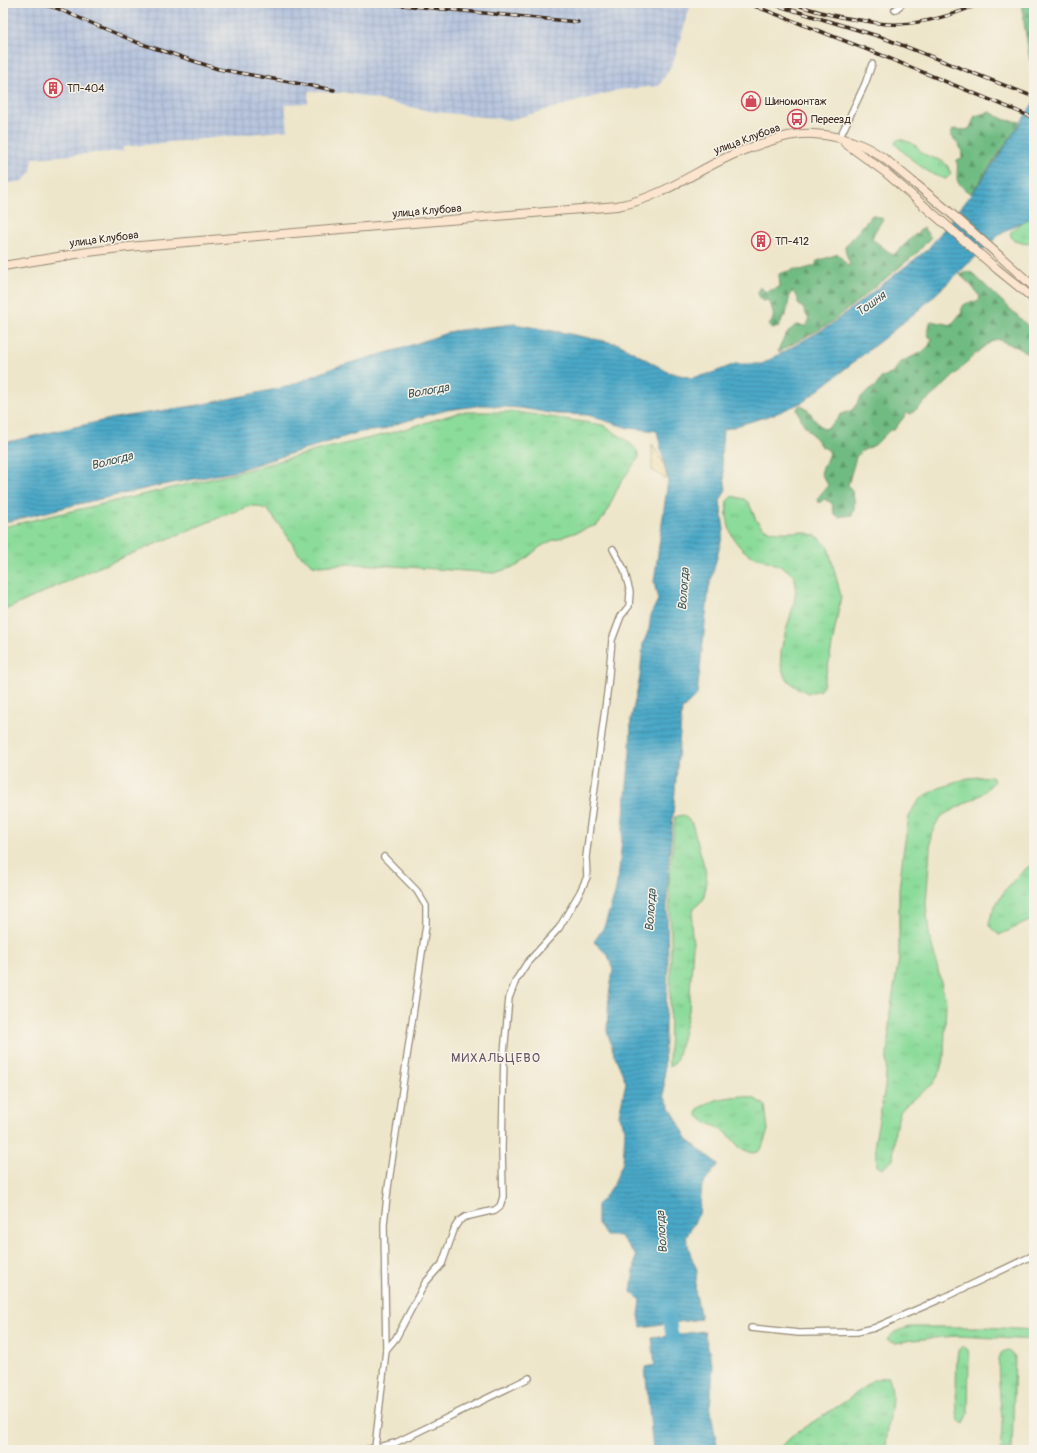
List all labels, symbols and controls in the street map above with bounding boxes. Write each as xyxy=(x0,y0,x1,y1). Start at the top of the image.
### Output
building icon: ТП-404 xyxy=(42,77,64,99)
place label: ТП-404 xyxy=(67,82,105,95)
shop icon: Шиномонтаж xyxy=(740,90,762,112)
place label: Шиномонтаж xyxy=(765,95,827,108)
bus stop icon: Переезд xyxy=(786,108,808,130)
place label: Переезд xyxy=(811,113,851,126)
street label: улица Клубова xyxy=(711,121,782,157)
street label: улица Клубова xyxy=(391,202,462,221)
street label: улица Клубова xyxy=(68,228,139,250)
building icon: ТП-412 xyxy=(750,230,772,252)
place label: ТП-412 xyxy=(775,235,809,248)
water label: Тошня xyxy=(853,287,890,320)
water label: Вологда xyxy=(406,380,452,402)
water label: Вологда xyxy=(90,448,136,473)
water label: Вологда xyxy=(675,566,693,611)
water label: Вологда xyxy=(642,887,660,932)
district label: МИХАЛЬЦЕВО xyxy=(451,1050,541,1066)
water label: Вологда xyxy=(653,1209,671,1254)

